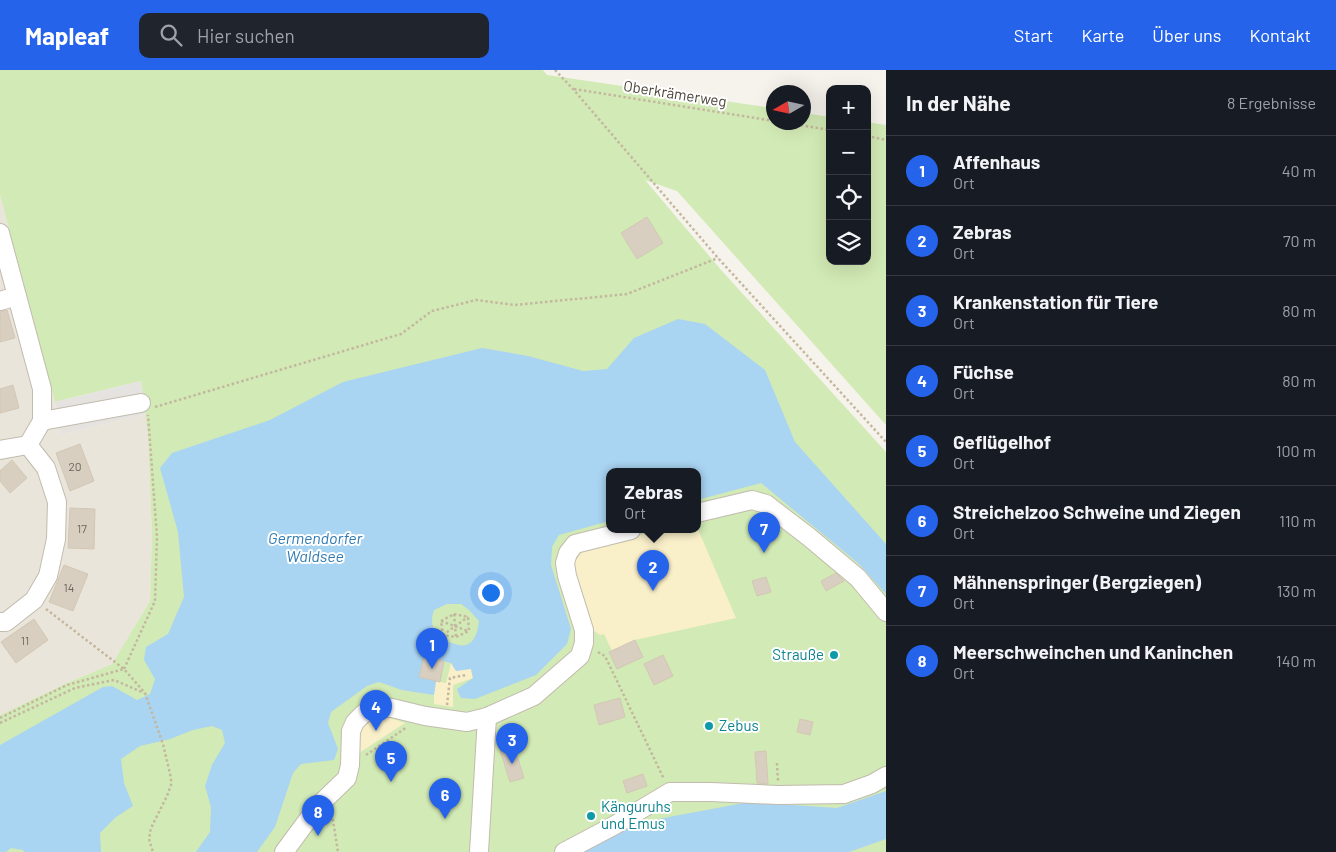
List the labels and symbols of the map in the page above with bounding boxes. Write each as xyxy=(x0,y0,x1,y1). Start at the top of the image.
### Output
street label: Oberkrämerweg xyxy=(622,76,728,110)
north arrow xyxy=(766,85,811,130)
house number: 20 xyxy=(68,459,82,473)
pin: 7 xyxy=(748,512,780,553)
house number: 17 xyxy=(77,521,87,535)
water label: Germendorfer Waldsee xyxy=(268,528,363,565)
pin: 2 xyxy=(637,550,669,591)
house number: 14 xyxy=(64,580,74,594)
your location xyxy=(478,580,504,606)
pin: 1 xyxy=(416,628,448,669)
house number: 11 xyxy=(21,633,29,647)
place label: Strauße xyxy=(772,645,824,663)
marker: Strauße xyxy=(828,649,840,661)
pin: 4 xyxy=(360,690,392,731)
place label: Zebus xyxy=(719,716,759,734)
marker: Zebus xyxy=(703,720,715,732)
pin: 3 xyxy=(496,723,528,764)
pin: 5 xyxy=(375,741,407,782)
pin: 6 xyxy=(429,778,461,819)
pin: 8 xyxy=(302,795,334,836)
place label: Känguruhs und Emus xyxy=(601,797,671,832)
marker: Känguruhs und Emus xyxy=(585,810,597,822)

